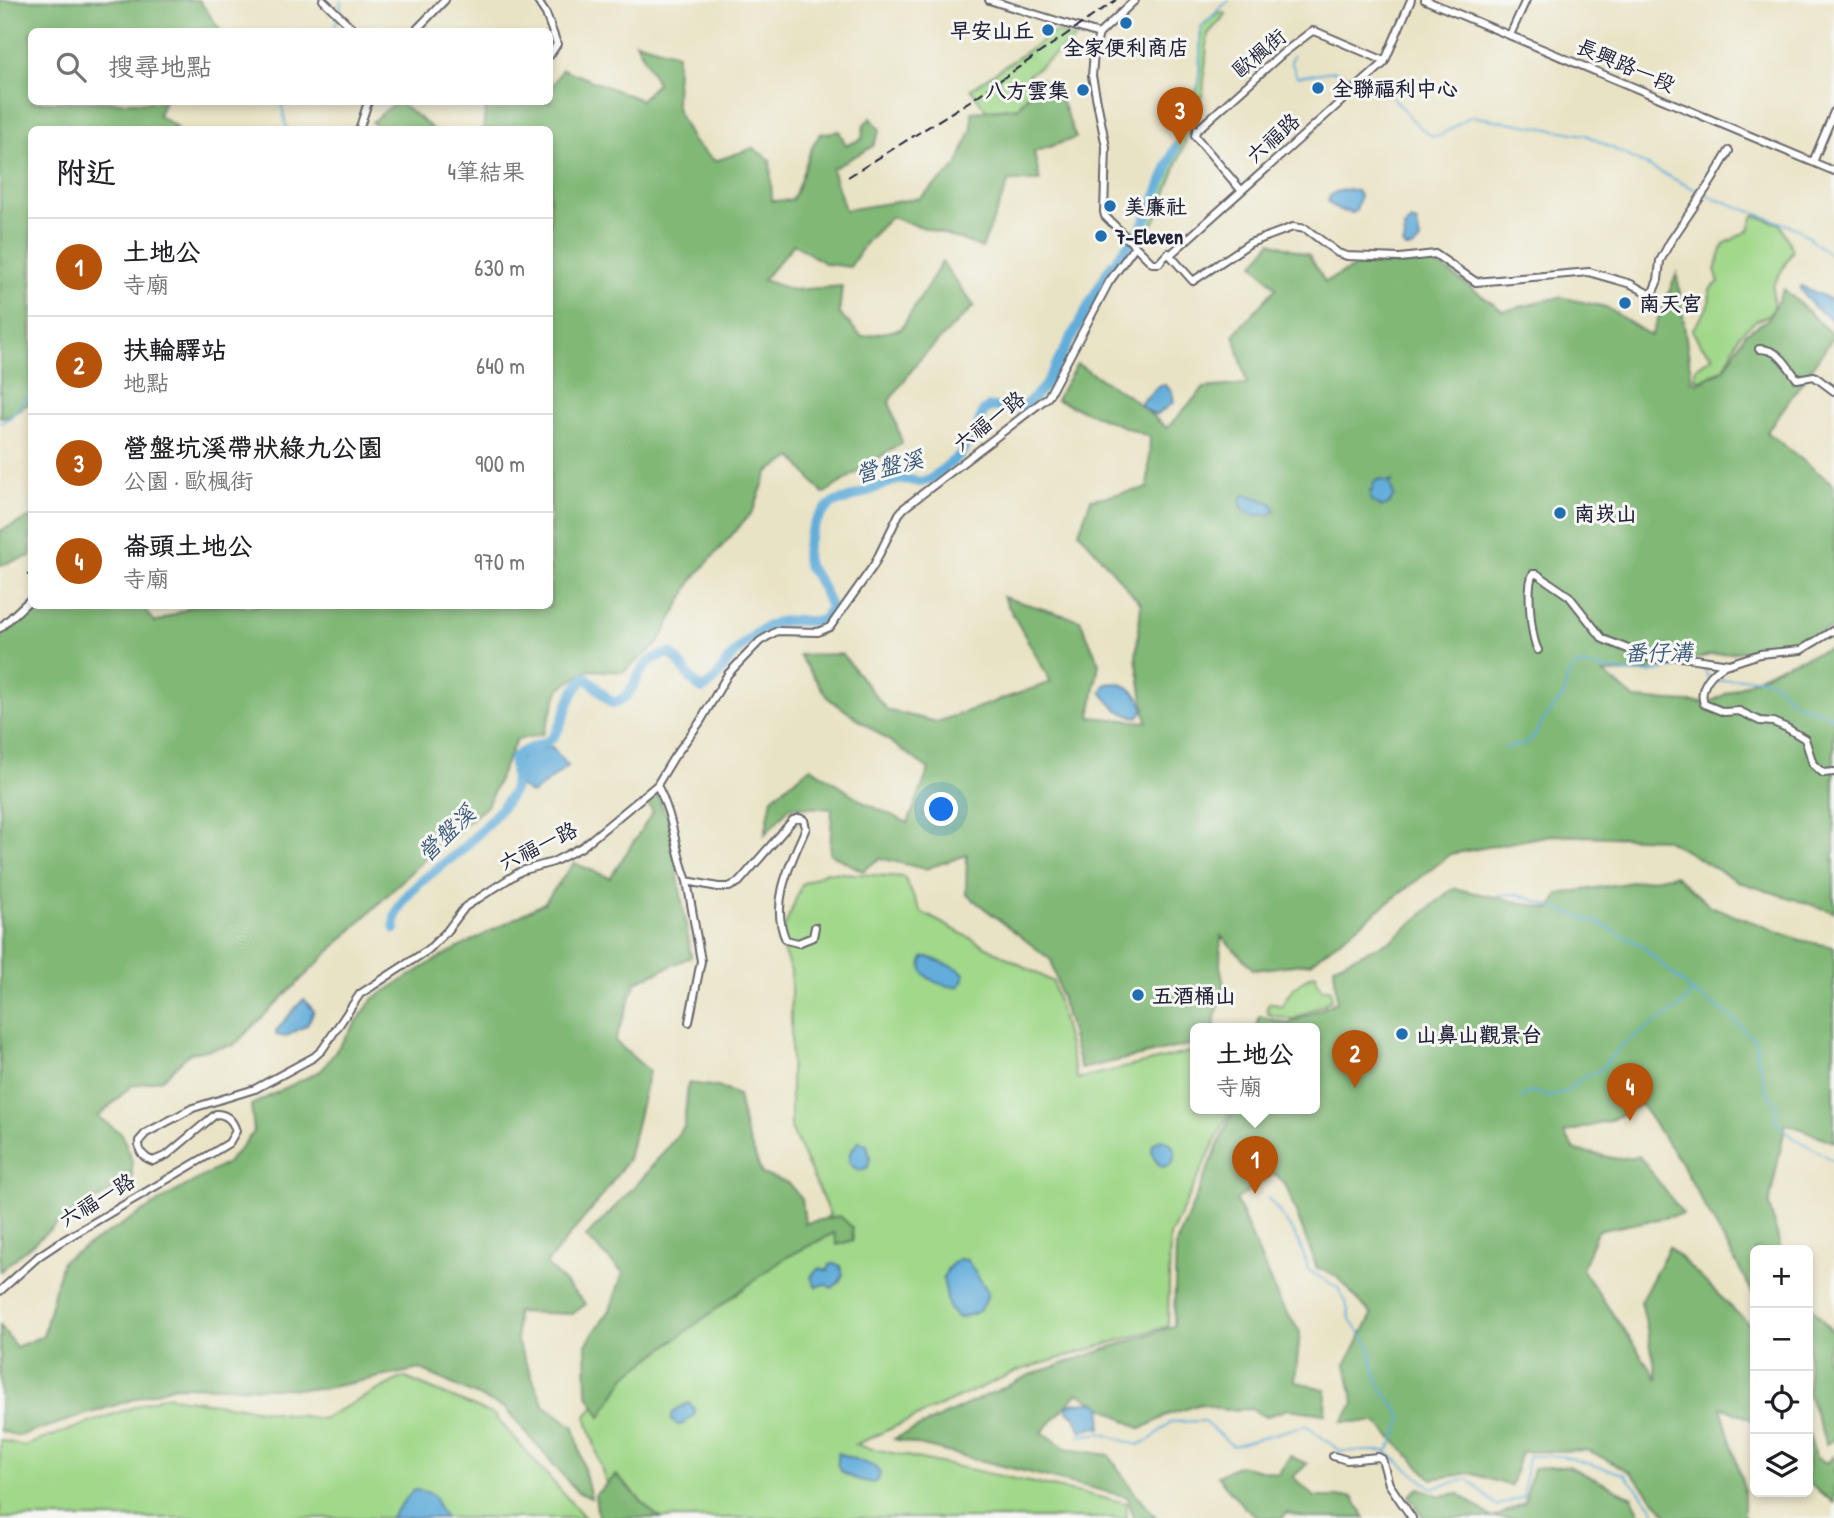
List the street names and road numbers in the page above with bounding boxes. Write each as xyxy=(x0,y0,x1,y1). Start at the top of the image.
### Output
street label: 歐楓街 xyxy=(1226,22,1292,84)
street label: 長興路一段 xyxy=(1572,31,1680,99)
street label: 六福路 xyxy=(1240,106,1306,170)
street label: 六福一路 xyxy=(947,384,1031,458)
street label: 六福一路 xyxy=(494,815,582,877)
street label: 六福一路 xyxy=(54,1166,140,1234)

